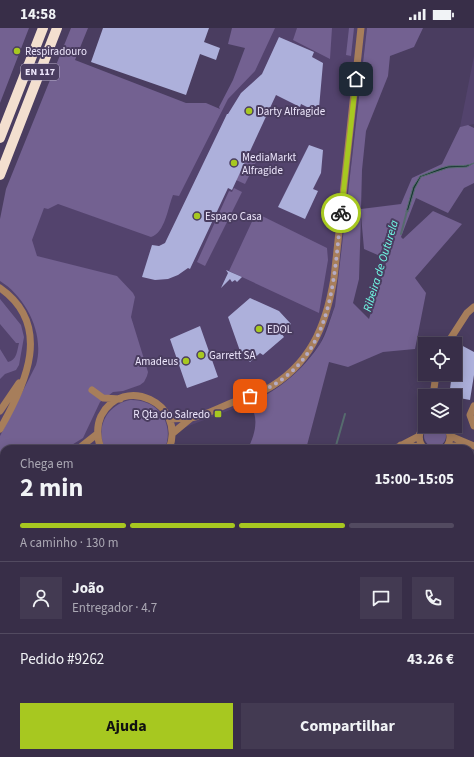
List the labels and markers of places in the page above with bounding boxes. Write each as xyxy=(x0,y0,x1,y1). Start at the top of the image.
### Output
place label: Respiradouro xyxy=(25,44,87,59)
marker: Respiradouro xyxy=(12,46,22,56)
pin xyxy=(339,62,373,96)
place label: Darty Alfragide xyxy=(257,104,326,119)
marker: Darty Alfragide xyxy=(244,106,254,116)
place label: MediaMarkt Alfragide xyxy=(242,150,296,178)
marker: MediaMarkt Alfragide xyxy=(229,158,239,168)
place label: Espaço Casa xyxy=(205,209,262,224)
marker: Espaço Casa xyxy=(192,211,202,221)
place label: EDOL xyxy=(267,322,293,337)
marker: EDOL xyxy=(254,324,264,334)
place label: Garrett SA xyxy=(209,348,255,363)
marker: Garrett SA xyxy=(196,350,206,360)
place label: Amadeus xyxy=(135,354,178,369)
marker: Amadeus xyxy=(181,356,191,366)
pin xyxy=(233,379,267,413)
place label: R Qta do Salredo xyxy=(133,407,210,422)
marker: R Qta do Salredo xyxy=(213,409,223,419)

